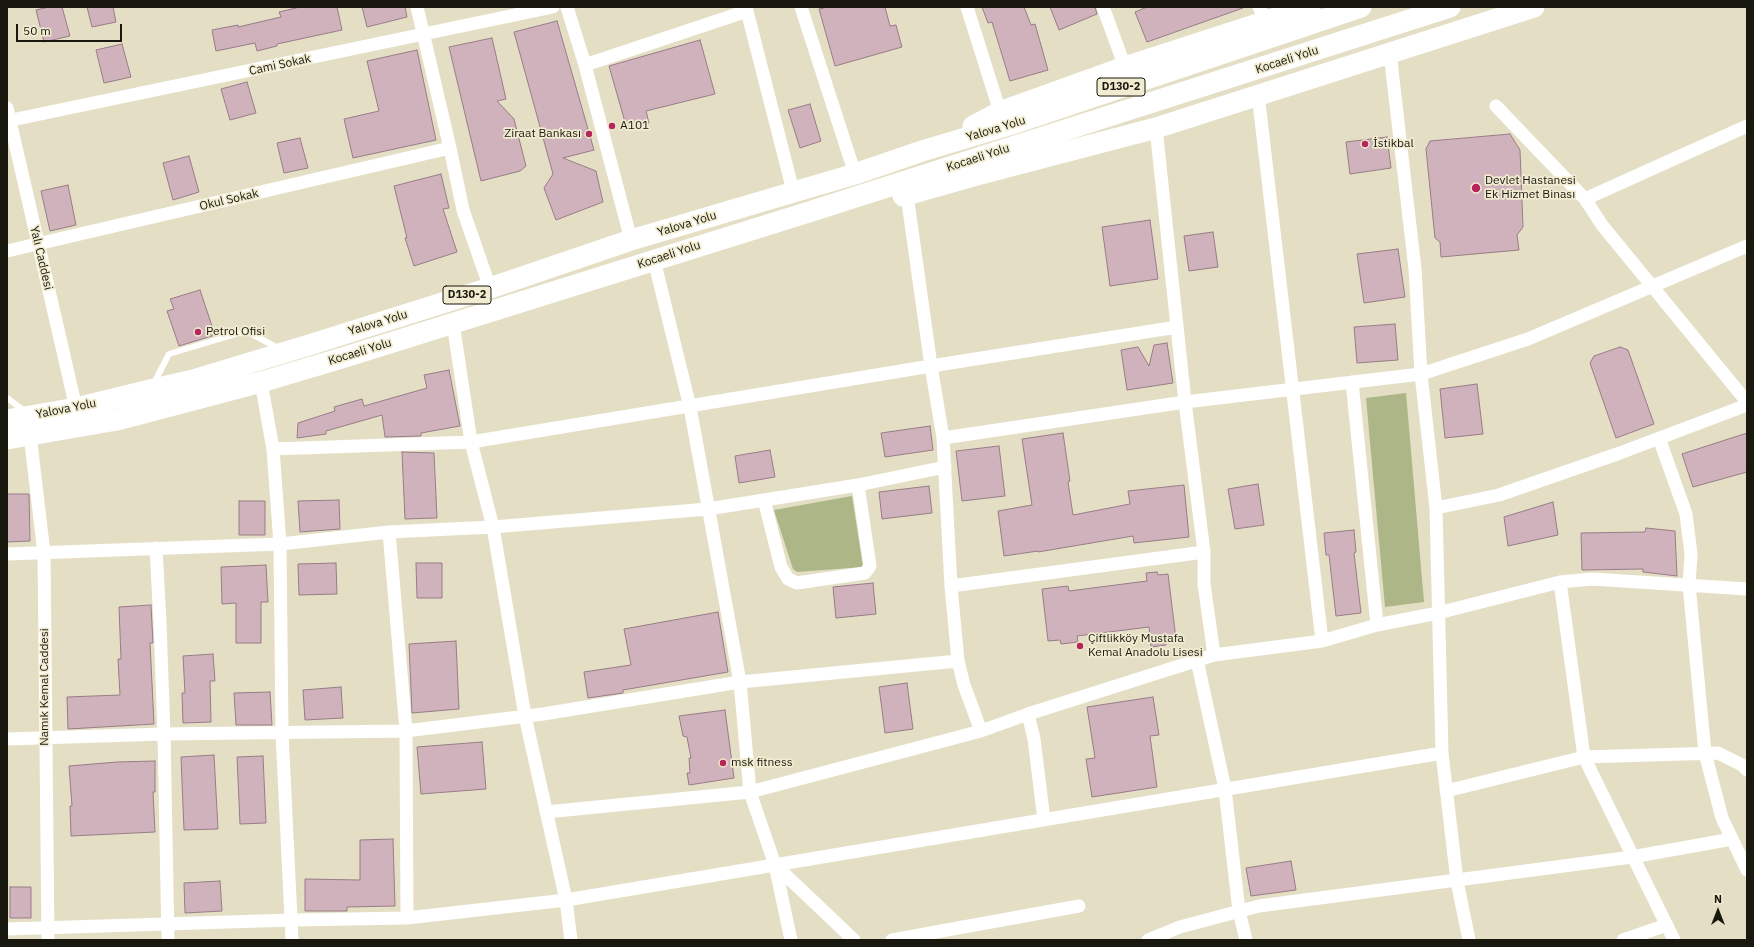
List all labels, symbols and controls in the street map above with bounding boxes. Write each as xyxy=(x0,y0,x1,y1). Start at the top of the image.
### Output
scale bar xyxy=(18,16,124,42)
text: 50 m xyxy=(23,23,51,38)
street label: Kocaeli̇ Yolu xyxy=(1254,43,1320,77)
street label: Cami Sokak xyxy=(248,51,312,79)
road number: D130-2 xyxy=(1097,78,1145,96)
street label: Yalova Yolu xyxy=(965,113,1027,145)
place label: A101 xyxy=(620,119,649,133)
marker: A101 xyxy=(607,121,617,131)
place label: Ziraat Bankası xyxy=(504,127,581,141)
marker: Ziraat Bankası xyxy=(584,129,594,139)
place label: İstikbal xyxy=(1373,137,1414,151)
marker: İstikbal xyxy=(1360,139,1370,149)
street label: Kocaeli̇ Yolu xyxy=(945,141,1011,175)
place label: Devlet Hastanesi Ek Hizmet Binası xyxy=(1485,174,1576,202)
marker: Devlet Hastanesi Ek Hizmet Binası xyxy=(1470,182,1482,194)
street label: Okul Sokak xyxy=(198,186,260,214)
street label: Yalova Yolu xyxy=(656,208,718,240)
street label: Yalı Caddesi xyxy=(27,225,55,291)
street label: Kocaeli̇ Yolu xyxy=(636,238,702,272)
road number: D130-2 xyxy=(443,286,491,304)
street label: Yalova Yolu xyxy=(347,307,409,339)
place label: Petrol Ofisi xyxy=(206,325,265,339)
marker: Petrol Ofisi xyxy=(193,327,203,337)
street label: Kocaeli̇ Yolu xyxy=(327,336,393,368)
street label: Yalova Yolu xyxy=(35,396,97,422)
street label: Namık Kemal Caddesi xyxy=(38,628,52,746)
place label: Çiftlikköy Mustafa Kemal Anadolu Lisesi xyxy=(1088,632,1203,660)
marker: Çiftlikköy Mustafa Kemal Anadolu Lisesi xyxy=(1075,641,1085,651)
place label: msk fitness xyxy=(731,756,793,770)
marker: msk fitness xyxy=(718,758,728,768)
north arrow xyxy=(1698,891,1738,931)
text: N xyxy=(1714,892,1722,906)

